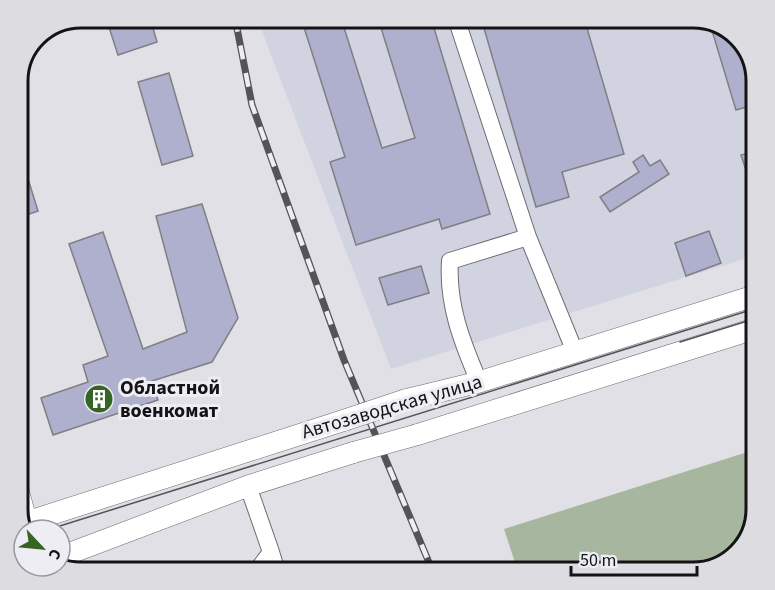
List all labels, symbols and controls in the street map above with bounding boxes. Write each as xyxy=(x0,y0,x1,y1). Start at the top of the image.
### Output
street label: Автозаводская улица xyxy=(299,368,485,446)
place label: Областной военкомат xyxy=(120,374,220,425)
building icon: Областной военкомат xyxy=(83,383,115,415)
north arrow xyxy=(12,518,72,578)
scale bar xyxy=(571,539,697,577)
text: С xyxy=(43,545,67,563)
text: 50 m xyxy=(580,548,616,573)

